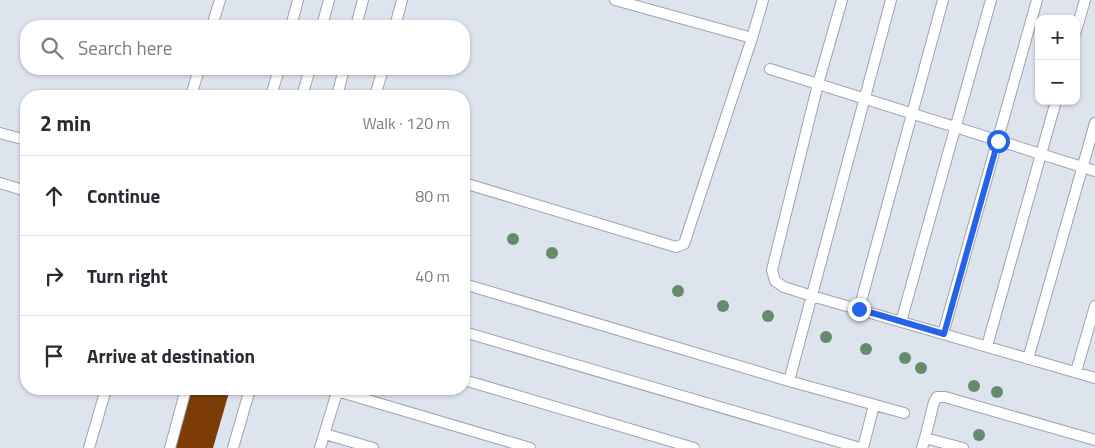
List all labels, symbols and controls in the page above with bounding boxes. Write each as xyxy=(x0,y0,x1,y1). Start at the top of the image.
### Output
map controls xyxy=(1035,15,1080,105)
button: + xyxy=(1035,15,1080,60)
search box xyxy=(20,20,470,75)
text: Search here xyxy=(78,33,172,62)
icon: search xyxy=(38,34,66,62)
button: − xyxy=(1035,60,1080,105)
text: 2 min xyxy=(40,107,91,139)
text: Walk · 120 m xyxy=(362,111,450,135)
route start xyxy=(987,130,1010,153)
text: Continue xyxy=(87,181,160,210)
icon: ahead xyxy=(40,182,68,210)
text: 80 m xyxy=(415,184,450,208)
text: Turn right xyxy=(87,261,168,290)
icon: right xyxy=(40,262,68,290)
text: 40 m xyxy=(415,264,450,288)
route end xyxy=(848,298,871,321)
text: Arrive at destination xyxy=(87,341,255,370)
icon: arrive xyxy=(40,342,68,370)

